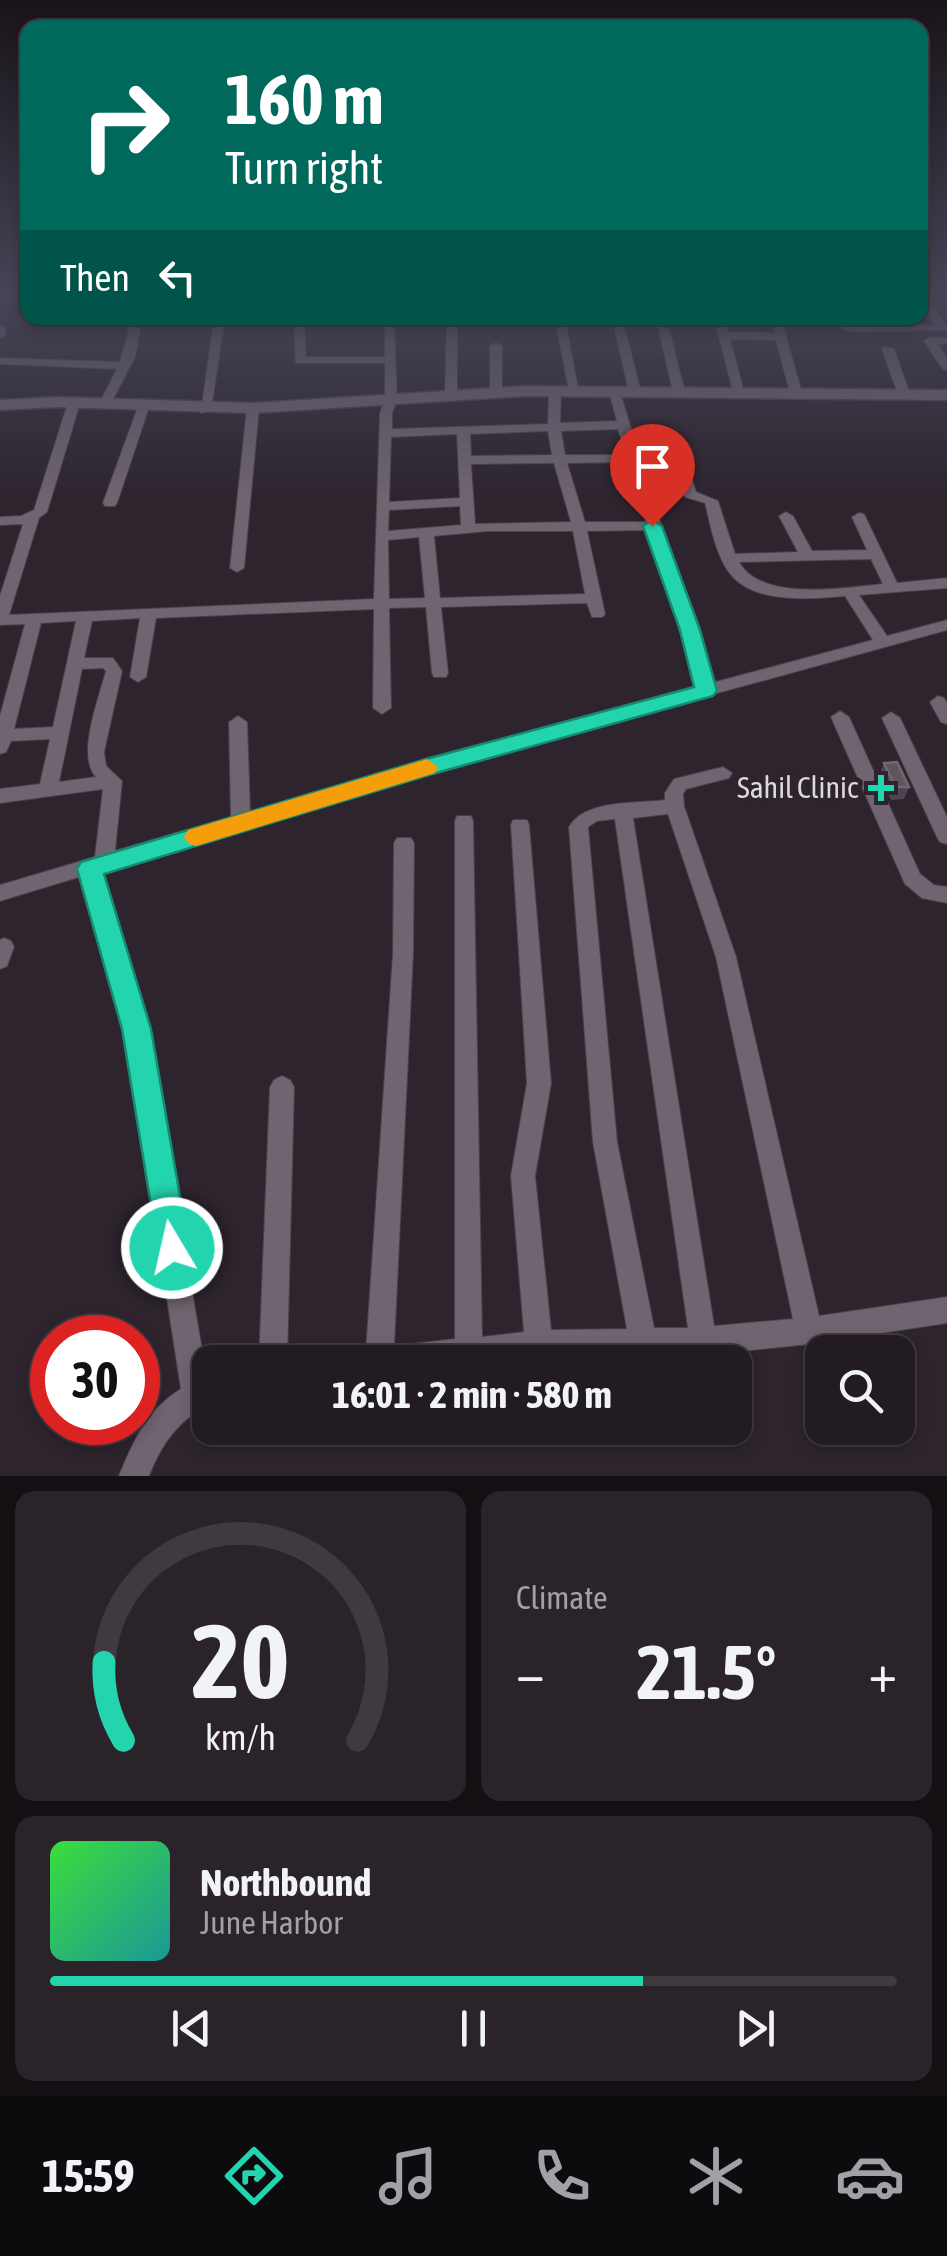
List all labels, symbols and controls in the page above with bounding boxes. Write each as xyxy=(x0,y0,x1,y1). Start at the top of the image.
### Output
text: 160 m xyxy=(225,59,384,139)
icon: right xyxy=(60,60,190,190)
text: Turn right xyxy=(225,142,383,194)
icon: left xyxy=(150,250,205,305)
text: Then xyxy=(60,256,130,299)
pin xyxy=(610,424,695,527)
icon: arrive xyxy=(625,439,680,494)
place label: Sahil Clinic xyxy=(737,770,859,804)
marker: Sahil Clinic xyxy=(868,775,894,801)
position arrow xyxy=(120,1196,224,1300)
speed limit sign: 30 xyxy=(30,1315,160,1445)
map controls xyxy=(805,1335,915,1445)
button: search xyxy=(805,1335,915,1445)
text: 16:01 · 2 min · 580 m xyxy=(332,1373,612,1416)
text: Climate xyxy=(516,1579,608,1616)
text: 20 xyxy=(192,1601,289,1720)
text: 21.5° xyxy=(637,1629,776,1715)
text: − xyxy=(516,1641,545,1704)
text: + xyxy=(868,1641,897,1704)
text: km/h xyxy=(205,1717,276,1758)
text: Northbound xyxy=(200,1861,371,1904)
text: June Harbor xyxy=(200,1904,343,1941)
icon: previous xyxy=(164,2001,219,2056)
icon: pause xyxy=(446,2001,501,2056)
icon: next xyxy=(728,2001,783,2056)
icon: directions xyxy=(219,2141,289,2211)
icon: music xyxy=(373,2141,443,2211)
icon: phone xyxy=(527,2141,597,2211)
icon: climate xyxy=(681,2141,751,2211)
icon: car xyxy=(835,2141,905,2211)
text: 15:59 xyxy=(42,2150,135,2202)

